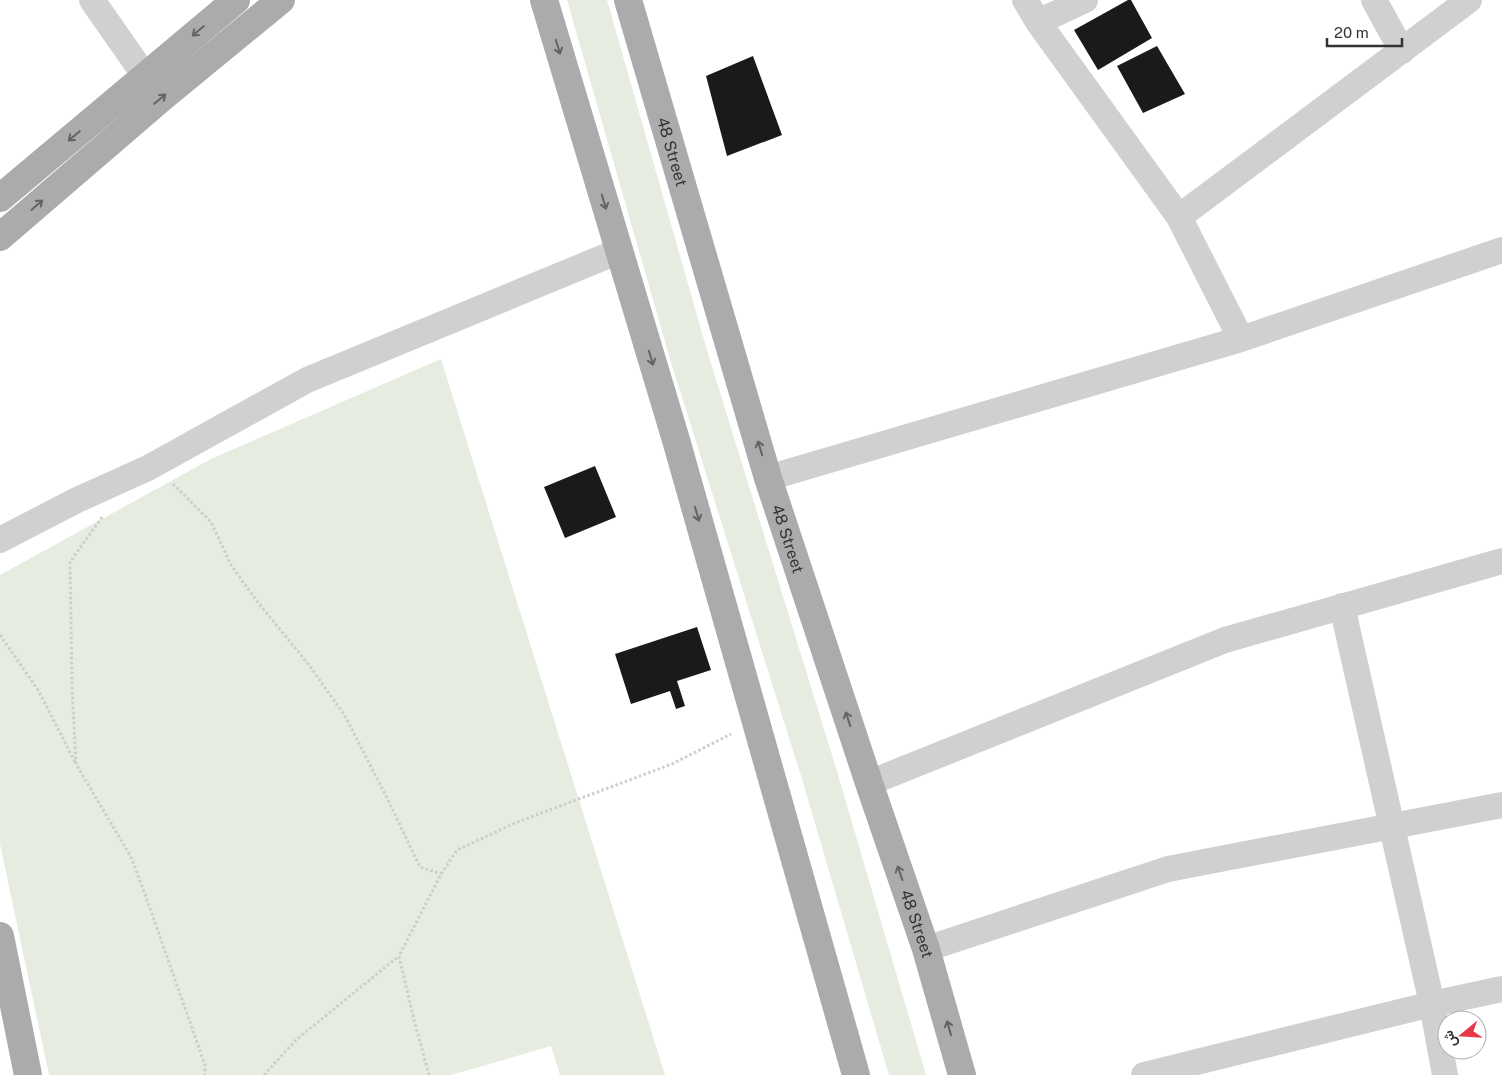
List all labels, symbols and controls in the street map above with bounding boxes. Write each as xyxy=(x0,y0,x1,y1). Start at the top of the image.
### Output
scale bar xyxy=(1327,15,1402,47)
text: 20 m xyxy=(1334,24,1369,41)
one-way arrow xyxy=(192,26,205,37)
one-way arrow xyxy=(553,38,563,54)
one-way arrow xyxy=(154,94,167,105)
street label: 48 Street xyxy=(653,115,691,189)
one-way arrow xyxy=(67,130,80,141)
one-way arrow xyxy=(600,194,610,210)
one-way arrow xyxy=(30,200,43,211)
one-way arrow xyxy=(647,350,657,366)
one-way arrow xyxy=(754,441,764,457)
street label: 48 Street xyxy=(767,502,808,576)
one-way arrow xyxy=(692,506,702,522)
one-way arrow xyxy=(843,712,852,728)
one-way arrow xyxy=(895,866,904,881)
street label: 48 Street xyxy=(896,887,937,960)
north arrow xyxy=(1437,1010,1487,1060)
one-way arrow xyxy=(944,1021,953,1037)
text: ش xyxy=(1439,1028,1461,1049)

